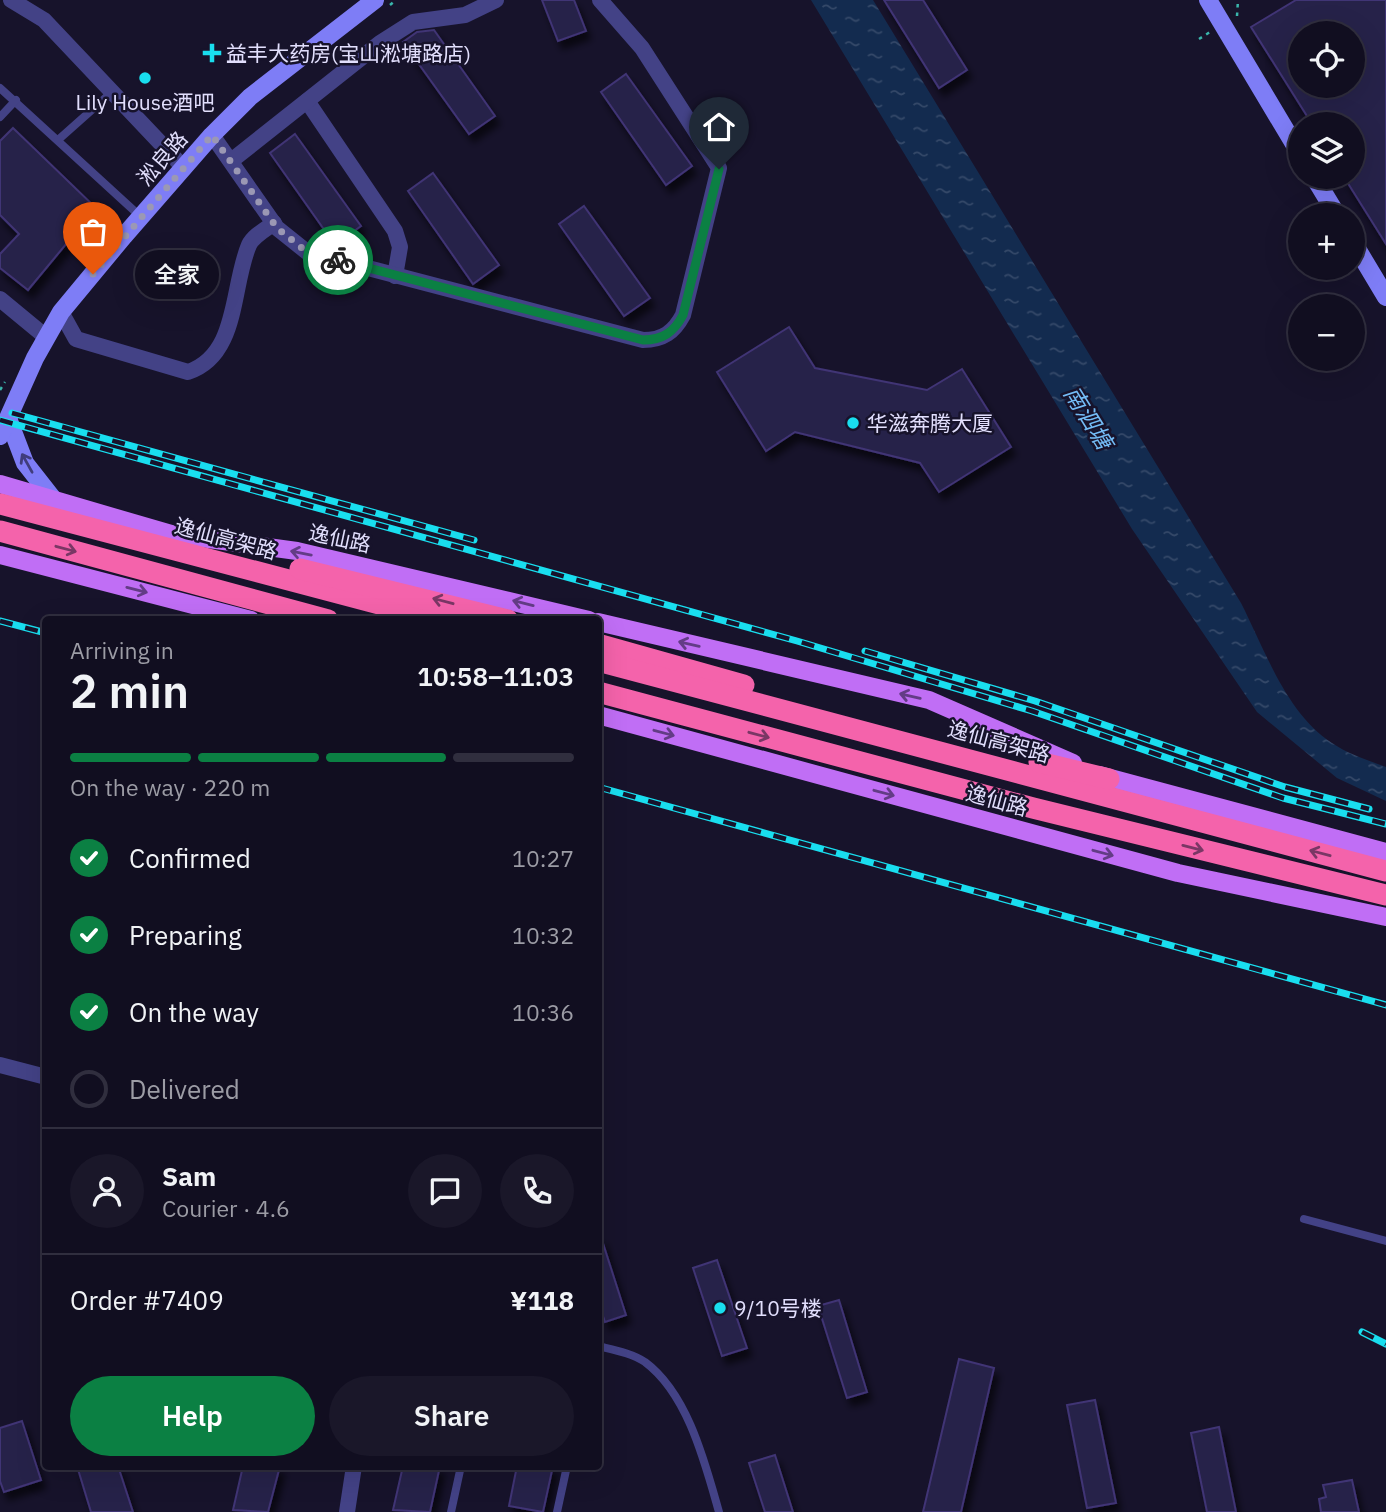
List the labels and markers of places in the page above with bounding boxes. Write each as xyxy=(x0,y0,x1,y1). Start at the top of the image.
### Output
place label: 益丰大药房(宝山淞塘路店) xyxy=(226,39,471,67)
marker: 益丰大药房(宝山淞塘路店) xyxy=(204,45,220,61)
marker: Lily House酒吧 xyxy=(137,70,153,86)
place label: Lily House酒吧 xyxy=(76,88,215,116)
pin xyxy=(689,97,749,169)
pin xyxy=(63,202,123,274)
callout: 全家 xyxy=(135,250,219,298)
place label: 华滋奔腾大厦 xyxy=(867,409,993,437)
marker: 华滋奔腾大厦 xyxy=(845,415,861,431)
place label: 9/10号楼 xyxy=(734,1294,822,1322)
marker: 9/10号楼 xyxy=(712,1300,728,1316)

